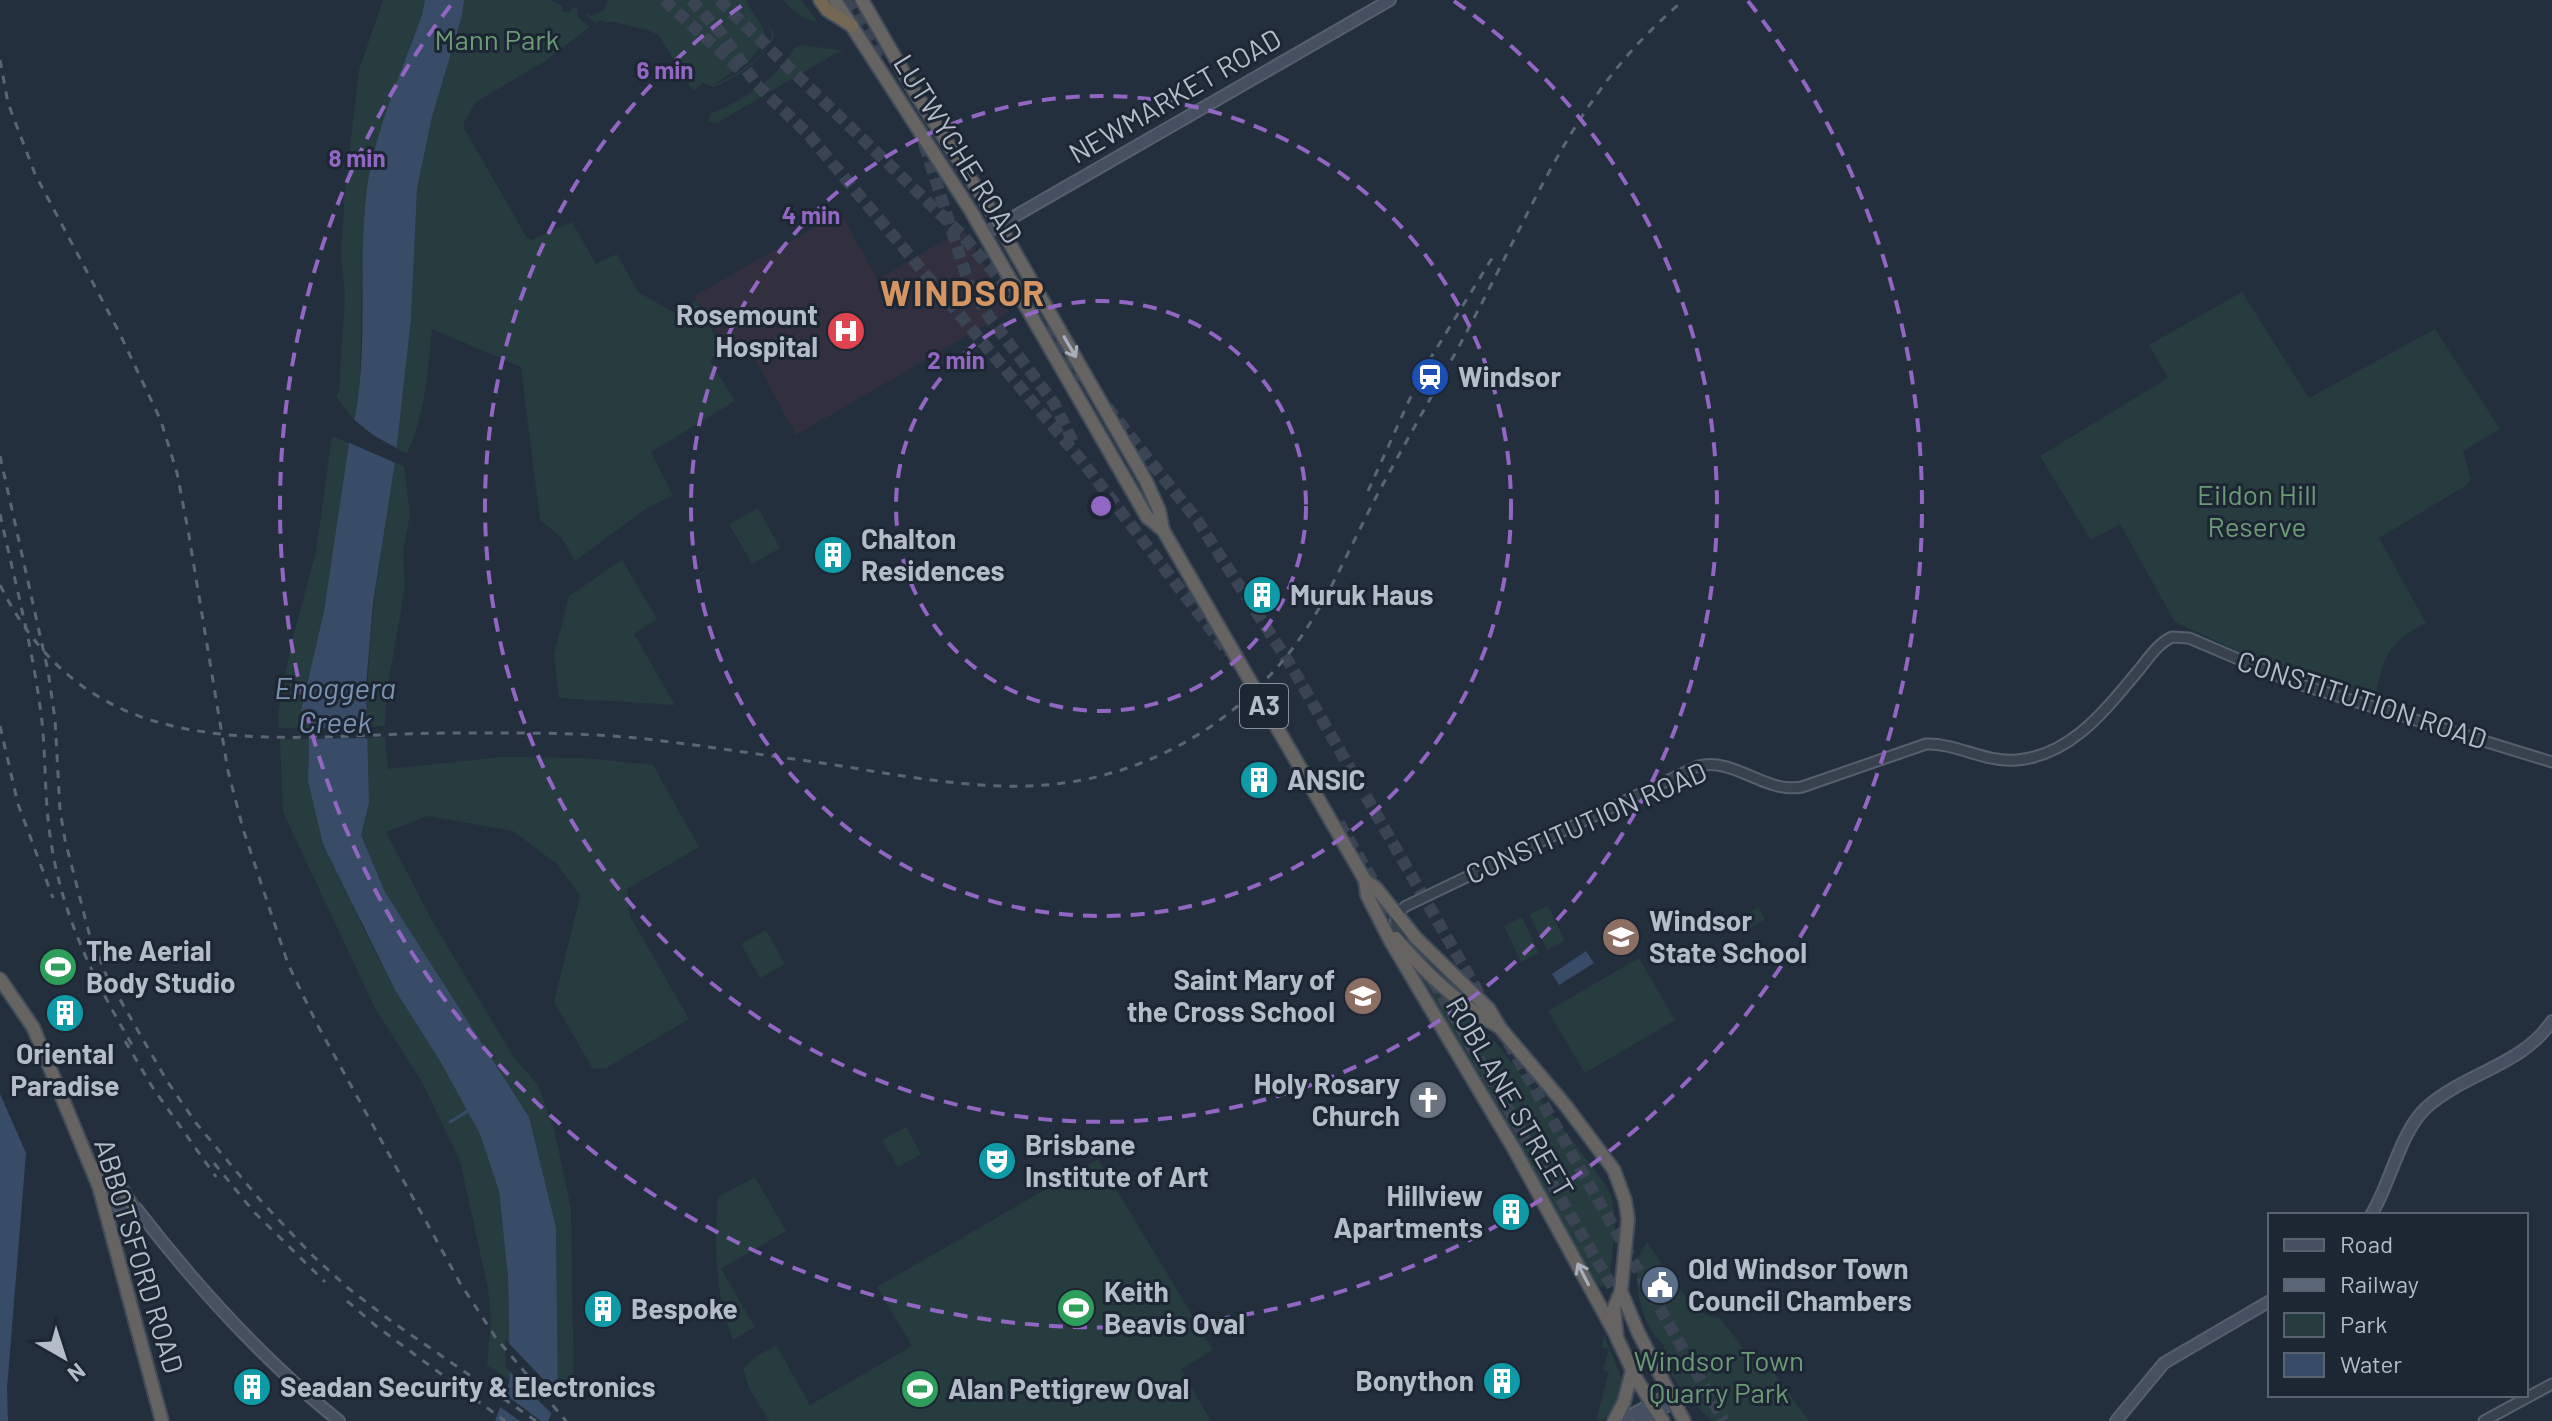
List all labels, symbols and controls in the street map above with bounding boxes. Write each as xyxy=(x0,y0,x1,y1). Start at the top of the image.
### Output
street label: NEWMARKET ROAD xyxy=(1063,21,1286,170)
park label: Mann Park xyxy=(434,22,560,56)
street label: LUTWYCHE ROAD xyxy=(887,48,1031,249)
text: 6 min xyxy=(637,55,693,84)
text: 8 min xyxy=(328,143,386,172)
text: 4 min xyxy=(782,200,840,229)
district label: WINDSOR xyxy=(880,270,1046,313)
place label: Rosemount Hospital xyxy=(676,297,818,363)
hospital icon: Rosemount Hospital xyxy=(825,310,867,352)
one-way arrow xyxy=(1062,335,1078,358)
text: 2 min xyxy=(927,345,985,374)
station icon: Windsor xyxy=(1409,356,1451,398)
place label: Windsor xyxy=(1458,359,1561,393)
park label: Eildon Hill Reserve xyxy=(2197,477,2317,543)
centre of rings xyxy=(1087,492,1115,520)
place label: Chalton Residences xyxy=(861,521,1005,587)
building icon: Chalton Residences xyxy=(812,534,854,576)
building icon: Muruk Haus xyxy=(1241,574,1283,616)
place label: Muruk Haus xyxy=(1290,577,1433,611)
street label: CONSTITUTION ROAD xyxy=(2233,643,2491,755)
water label: Enoggera Creek xyxy=(274,669,396,739)
road number: A3 xyxy=(1240,684,1288,728)
street label: CONSTITUTION ROAD xyxy=(1460,754,1711,891)
building icon: ANSIC xyxy=(1238,759,1280,801)
place label: ANSIC xyxy=(1287,762,1365,796)
place label: Windsor State School xyxy=(1649,903,1807,969)
school or university icon: Windsor State School xyxy=(1600,916,1642,958)
place label: The Aerial Body Studio xyxy=(86,933,236,999)
sports icon: The Aerial Body Studio xyxy=(37,946,79,988)
place label: Saint Mary of the Cross School xyxy=(1127,962,1335,1028)
school or university icon: Saint Mary of the Cross School xyxy=(1342,975,1384,1017)
street label: ROBLANE STREET xyxy=(1440,990,1582,1203)
building icon: Oriental Paradise xyxy=(44,992,86,1034)
place label: Oriental Paradise xyxy=(11,1036,119,1102)
place label: Holy Rosary Church xyxy=(1254,1066,1400,1132)
church icon: Holy Rosary Church xyxy=(1407,1079,1449,1121)
place label: Brisbane Institute of Art xyxy=(1025,1127,1209,1193)
street label: ABBOTSFORD ROAD xyxy=(88,1134,192,1377)
theatre icon: Brisbane Institute of Art xyxy=(976,1140,1018,1182)
place label: Hillview Apartments xyxy=(1333,1178,1483,1244)
building icon: Hillview Apartments xyxy=(1490,1191,1532,1233)
legend xyxy=(2268,1213,2528,1397)
text: Road xyxy=(2340,1229,2393,1258)
place label: Old Windsor Town Council Chambers xyxy=(1688,1251,1912,1317)
one-way arrow xyxy=(1575,1262,1590,1286)
public building icon: Old Windsor Town Council Chambers xyxy=(1639,1264,1681,1306)
text: Railway xyxy=(2340,1269,2419,1298)
place label: Keith Beavis Oval xyxy=(1104,1274,1245,1340)
sports icon: Keith Beavis Oval xyxy=(1055,1287,1097,1329)
building icon: Bespoke xyxy=(582,1288,624,1330)
place label: Bespoke xyxy=(631,1291,738,1325)
text: Park xyxy=(2340,1309,2387,1338)
north arrow xyxy=(24,1317,104,1397)
park label: Windsor Town Quarry Park xyxy=(1634,1343,1804,1409)
text: Water xyxy=(2340,1349,2402,1378)
text: N xyxy=(63,1359,91,1388)
building icon: Bonython xyxy=(1481,1360,1523,1402)
place label: Bonython xyxy=(1355,1363,1474,1397)
building icon: Seadan Security & Electronics xyxy=(231,1366,273,1408)
sports icon: Alan Pettigrew Oval xyxy=(899,1368,941,1410)
place label: Seadan Security & Electronics xyxy=(280,1369,656,1403)
place label: Alan Pettigrew Oval xyxy=(948,1371,1189,1405)

